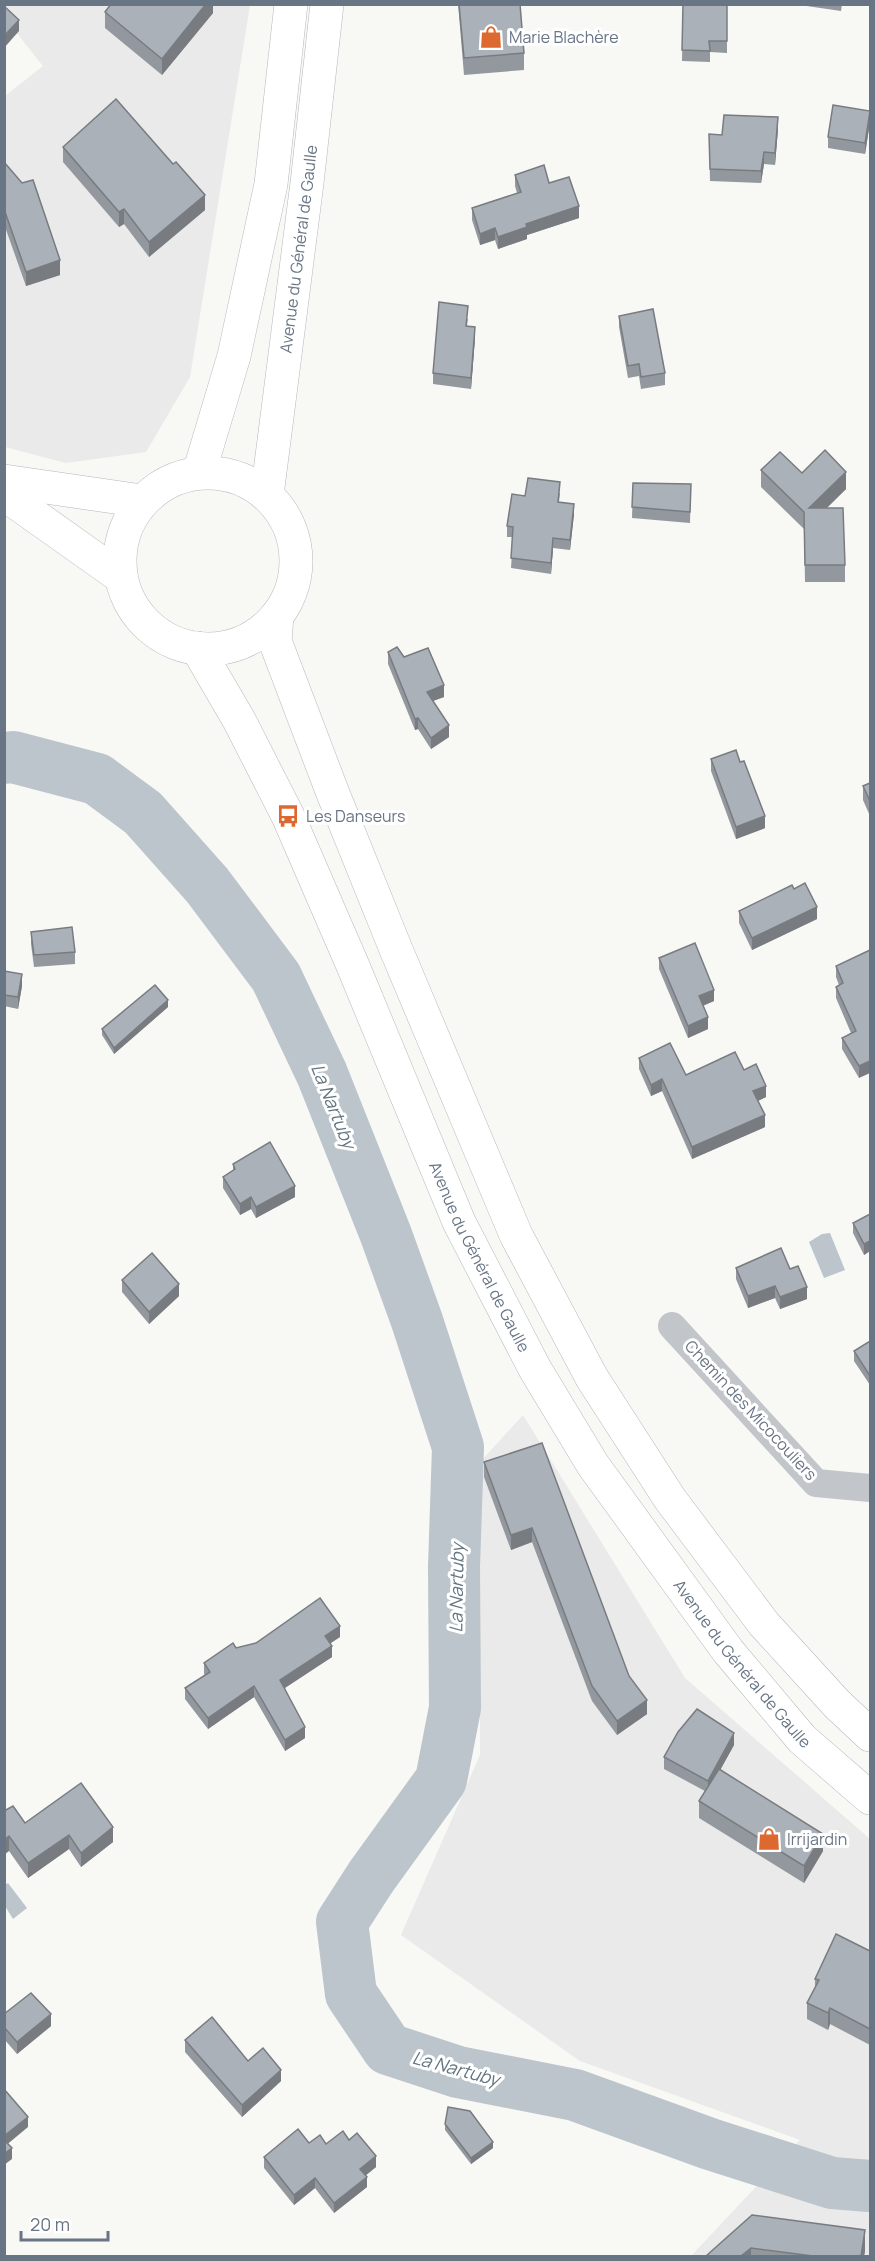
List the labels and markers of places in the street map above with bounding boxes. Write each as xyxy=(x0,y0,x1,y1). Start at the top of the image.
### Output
shop icon: Marie Blachère xyxy=(478,24,504,50)
place label: Marie Blachère xyxy=(509,26,619,48)
bus stop icon: Les Danseurs xyxy=(275,803,301,829)
place label: Les Danseurs xyxy=(306,805,405,827)
shop icon: Irrijardin xyxy=(756,1826,782,1852)
place label: Irrijardin xyxy=(787,1828,847,1850)

